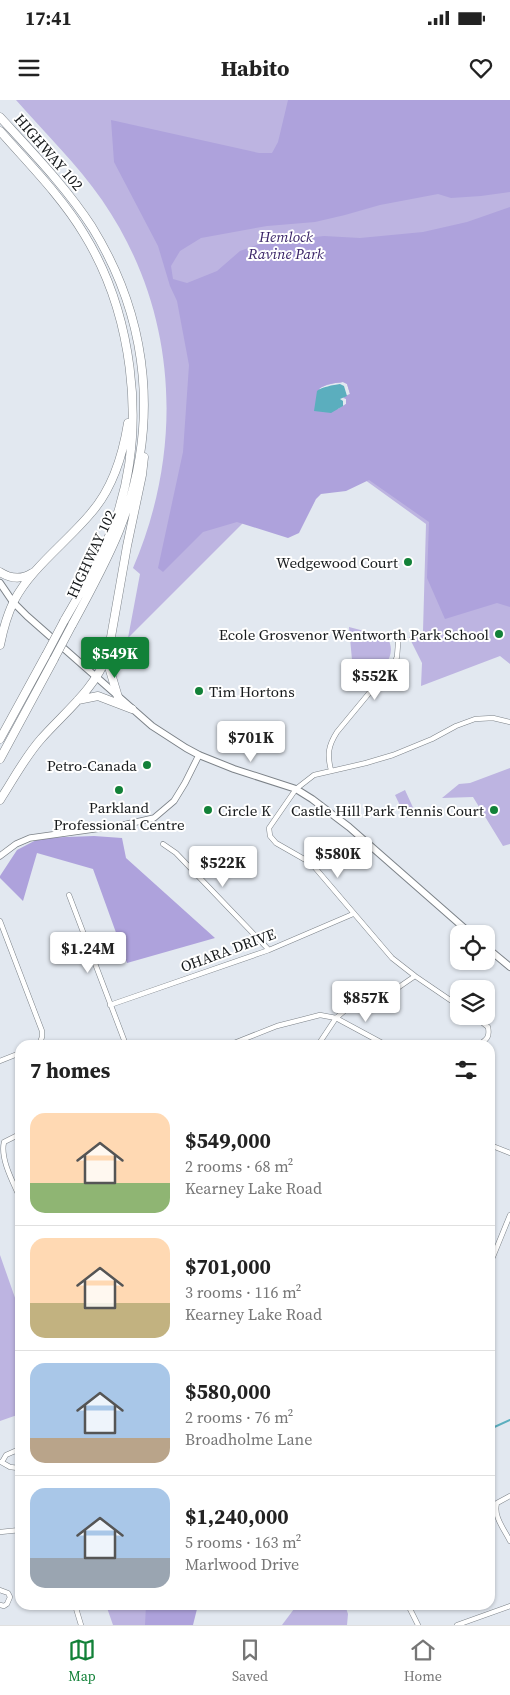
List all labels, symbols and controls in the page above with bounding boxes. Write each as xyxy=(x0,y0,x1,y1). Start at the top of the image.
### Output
text: 17:41 xyxy=(25,5,72,31)
text: Habito xyxy=(221,53,289,83)
icon: menu xyxy=(15,54,43,82)
icon: heart xyxy=(467,54,495,82)
street label: HIGHWAY 102 xyxy=(10,109,88,195)
park label: Hemlock Ravine Park xyxy=(247,226,325,264)
street label: HIGHWAY 102 xyxy=(61,506,121,602)
place label: Wedgewood Court xyxy=(276,552,398,573)
marker: Wedgewood Court xyxy=(402,556,414,568)
place label: Ecole Grosvenor Wentworth Park School xyxy=(219,624,490,645)
marker: Ecole Grosvenor Wentworth Park School xyxy=(493,628,505,640)
pin: $549K xyxy=(80,636,150,679)
text: $549K xyxy=(92,642,138,664)
pin: $552K xyxy=(340,658,410,701)
text: $552K xyxy=(352,664,398,686)
place label: Tim Hortons xyxy=(209,681,295,702)
marker: Tim Hortons xyxy=(193,685,205,697)
pin: $701K xyxy=(216,720,286,763)
text: $701K xyxy=(228,726,274,748)
place label: Petro-Canada xyxy=(47,755,137,776)
marker: Petro-Canada xyxy=(141,759,153,771)
marker: Parkland Professional Centre xyxy=(113,784,125,796)
place label: Parkland Professional Centre xyxy=(53,797,185,835)
place label: Circle K xyxy=(218,800,271,821)
place label: Castle Hill Park Tennis Court xyxy=(291,800,484,821)
marker: Circle K xyxy=(202,804,214,816)
marker: Castle Hill Park Tennis Court xyxy=(488,804,500,816)
pin: $580K xyxy=(303,836,373,879)
text: $580K xyxy=(315,842,361,864)
pin: $522K xyxy=(188,846,258,888)
text: $522K xyxy=(200,851,246,873)
street label: OHARA DRIVE xyxy=(177,923,279,977)
map controls xyxy=(450,925,495,1025)
button: locate xyxy=(450,925,495,970)
pin: $1.24M xyxy=(47,932,129,974)
text: $1.24M xyxy=(61,937,115,959)
pin: $857K xyxy=(331,980,401,1023)
button: layers xyxy=(450,980,495,1025)
text: $857K xyxy=(343,986,389,1008)
text: 7 homes xyxy=(30,1056,110,1085)
icon: filters xyxy=(452,1056,480,1084)
text: $549,000 xyxy=(185,1126,271,1155)
icon: home xyxy=(70,1133,130,1193)
text: 2 rooms · 68 m² xyxy=(185,1155,293,1177)
text: Kearney Lake Road xyxy=(185,1177,322,1199)
text: $701,000 xyxy=(185,1252,271,1281)
icon: home xyxy=(70,1258,130,1318)
text: 3 rooms · 116 m² xyxy=(185,1281,301,1303)
text: Kearney Lake Road xyxy=(185,1303,322,1325)
text: $580,000 xyxy=(185,1377,271,1406)
icon: home xyxy=(70,1383,130,1443)
text: 2 rooms · 76 m² xyxy=(185,1406,293,1428)
text: Broadholme Lane xyxy=(185,1428,312,1450)
text: $1,240,000 xyxy=(185,1502,289,1531)
icon: home xyxy=(70,1508,130,1568)
text: 5 rooms · 163 m² xyxy=(185,1531,301,1553)
text: Marlwood Drive xyxy=(185,1553,299,1575)
tab: Map xyxy=(68,1636,96,1686)
tab: Saved xyxy=(232,1636,268,1686)
tab: Home xyxy=(404,1636,442,1686)

